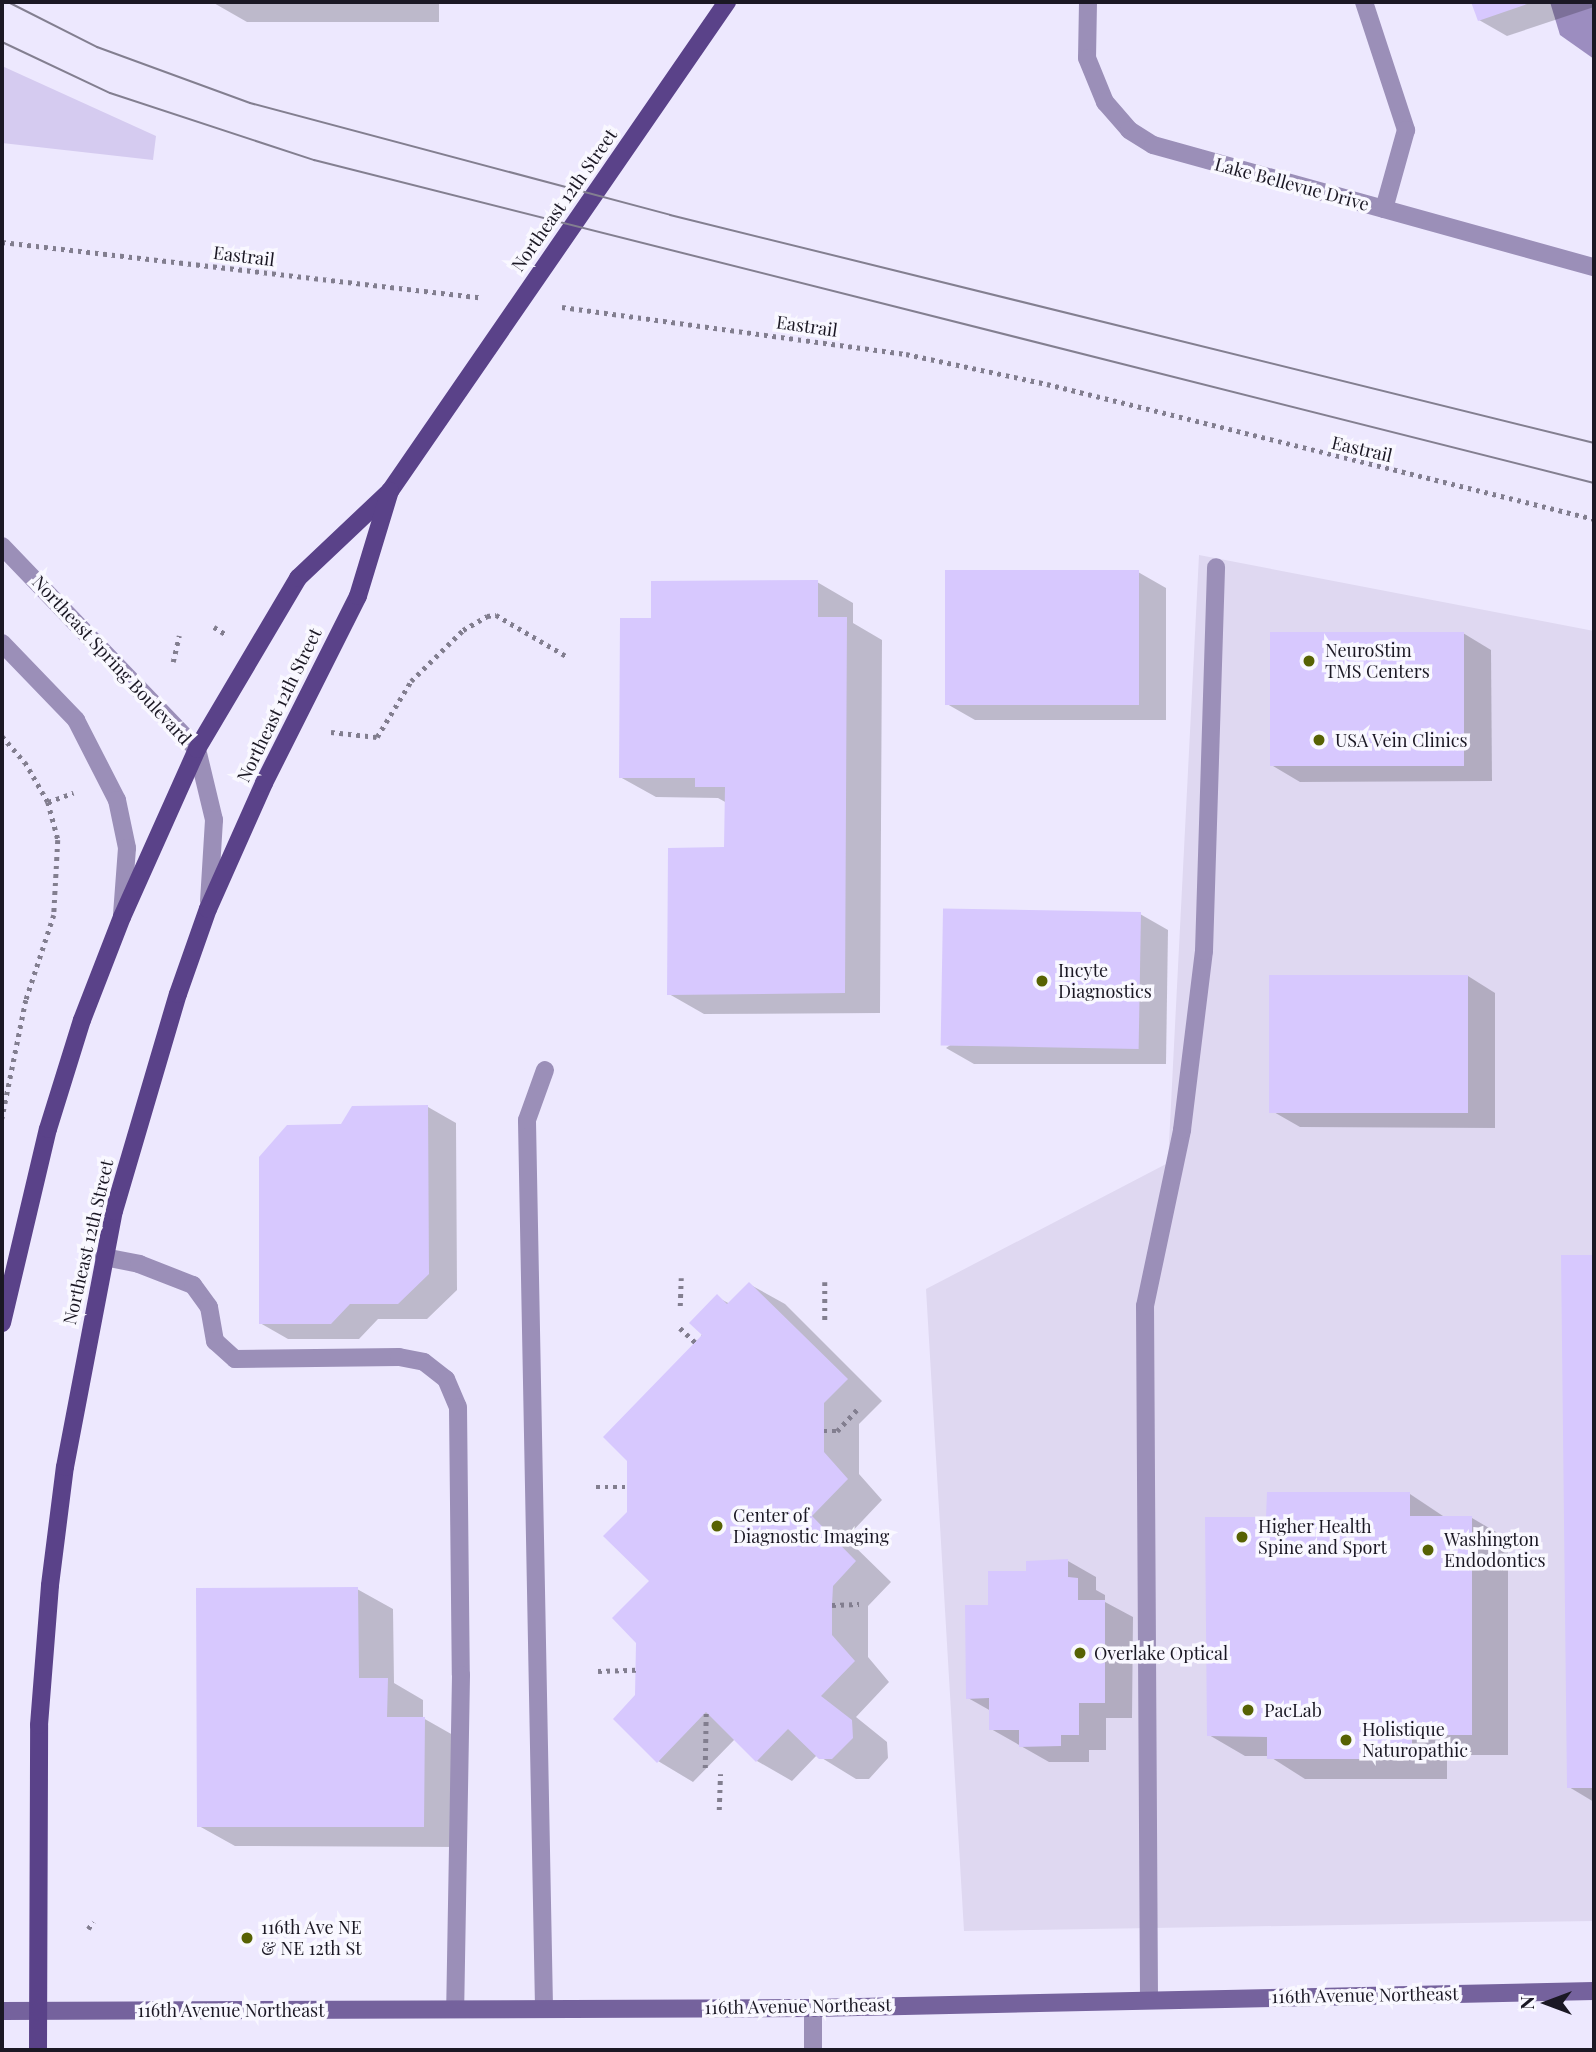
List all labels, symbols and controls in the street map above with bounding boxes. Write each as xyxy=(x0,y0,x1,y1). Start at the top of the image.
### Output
street label: Northeast 12th Street xyxy=(507,124,621,276)
street label: Lake Bellevue Drive xyxy=(1212,153,1372,215)
street label: Eastrail xyxy=(212,242,276,270)
street label: Eastrail xyxy=(775,311,839,341)
street label: Eastrail xyxy=(1329,432,1395,466)
street label: Northeast Spring Boulevard xyxy=(28,571,196,749)
street label: Northeast 12th Street xyxy=(232,624,326,786)
place label: NeuroStim TMS Centers xyxy=(1325,640,1430,682)
marker: NeuroStim TMS Centers xyxy=(1299,651,1319,671)
place label: USA Vein Clinics xyxy=(1335,729,1468,751)
marker: USA Vein Clinics xyxy=(1309,730,1329,750)
place label: Incyte Diagnostics xyxy=(1058,960,1152,1002)
marker: Incyte Diagnostics xyxy=(1032,971,1052,991)
street label: Northeast 12th Street xyxy=(58,1157,118,1327)
place label: Center of Diagnostic Imaging xyxy=(733,1505,889,1548)
marker: Center of Diagnostic Imaging xyxy=(707,1516,727,1536)
place label: Higher Health Spine and Sport xyxy=(1258,1516,1387,1558)
marker: Higher Health Spine and Sport xyxy=(1232,1527,1252,1547)
place label: Washington Endodontics xyxy=(1444,1529,1546,1572)
marker: Washington Endodontics xyxy=(1418,1540,1438,1560)
place label: Overlake Optical xyxy=(1094,1642,1228,1664)
marker: Overlake Optical xyxy=(1072,1645,1088,1661)
place label: PacLab xyxy=(1264,1699,1322,1721)
marker: PacLab xyxy=(1238,1700,1258,1720)
place label: Holistique Naturopathic xyxy=(1362,1719,1468,1762)
marker: Holistique Naturopathic xyxy=(1336,1730,1356,1750)
place label: 116th Ave NE & NE 12th St xyxy=(261,1917,362,1960)
marker: 116th Ave NE & NE 12th St xyxy=(239,1930,255,1946)
north arrow xyxy=(1512,1968,1582,2038)
street label: 116th Avenue Northeast xyxy=(1271,1983,1459,2007)
street label: 116th Avenue Northeast xyxy=(704,1994,892,2018)
text: N xyxy=(1513,1996,1539,2010)
street label: 116th Avenue Northeast xyxy=(137,1999,325,2021)

